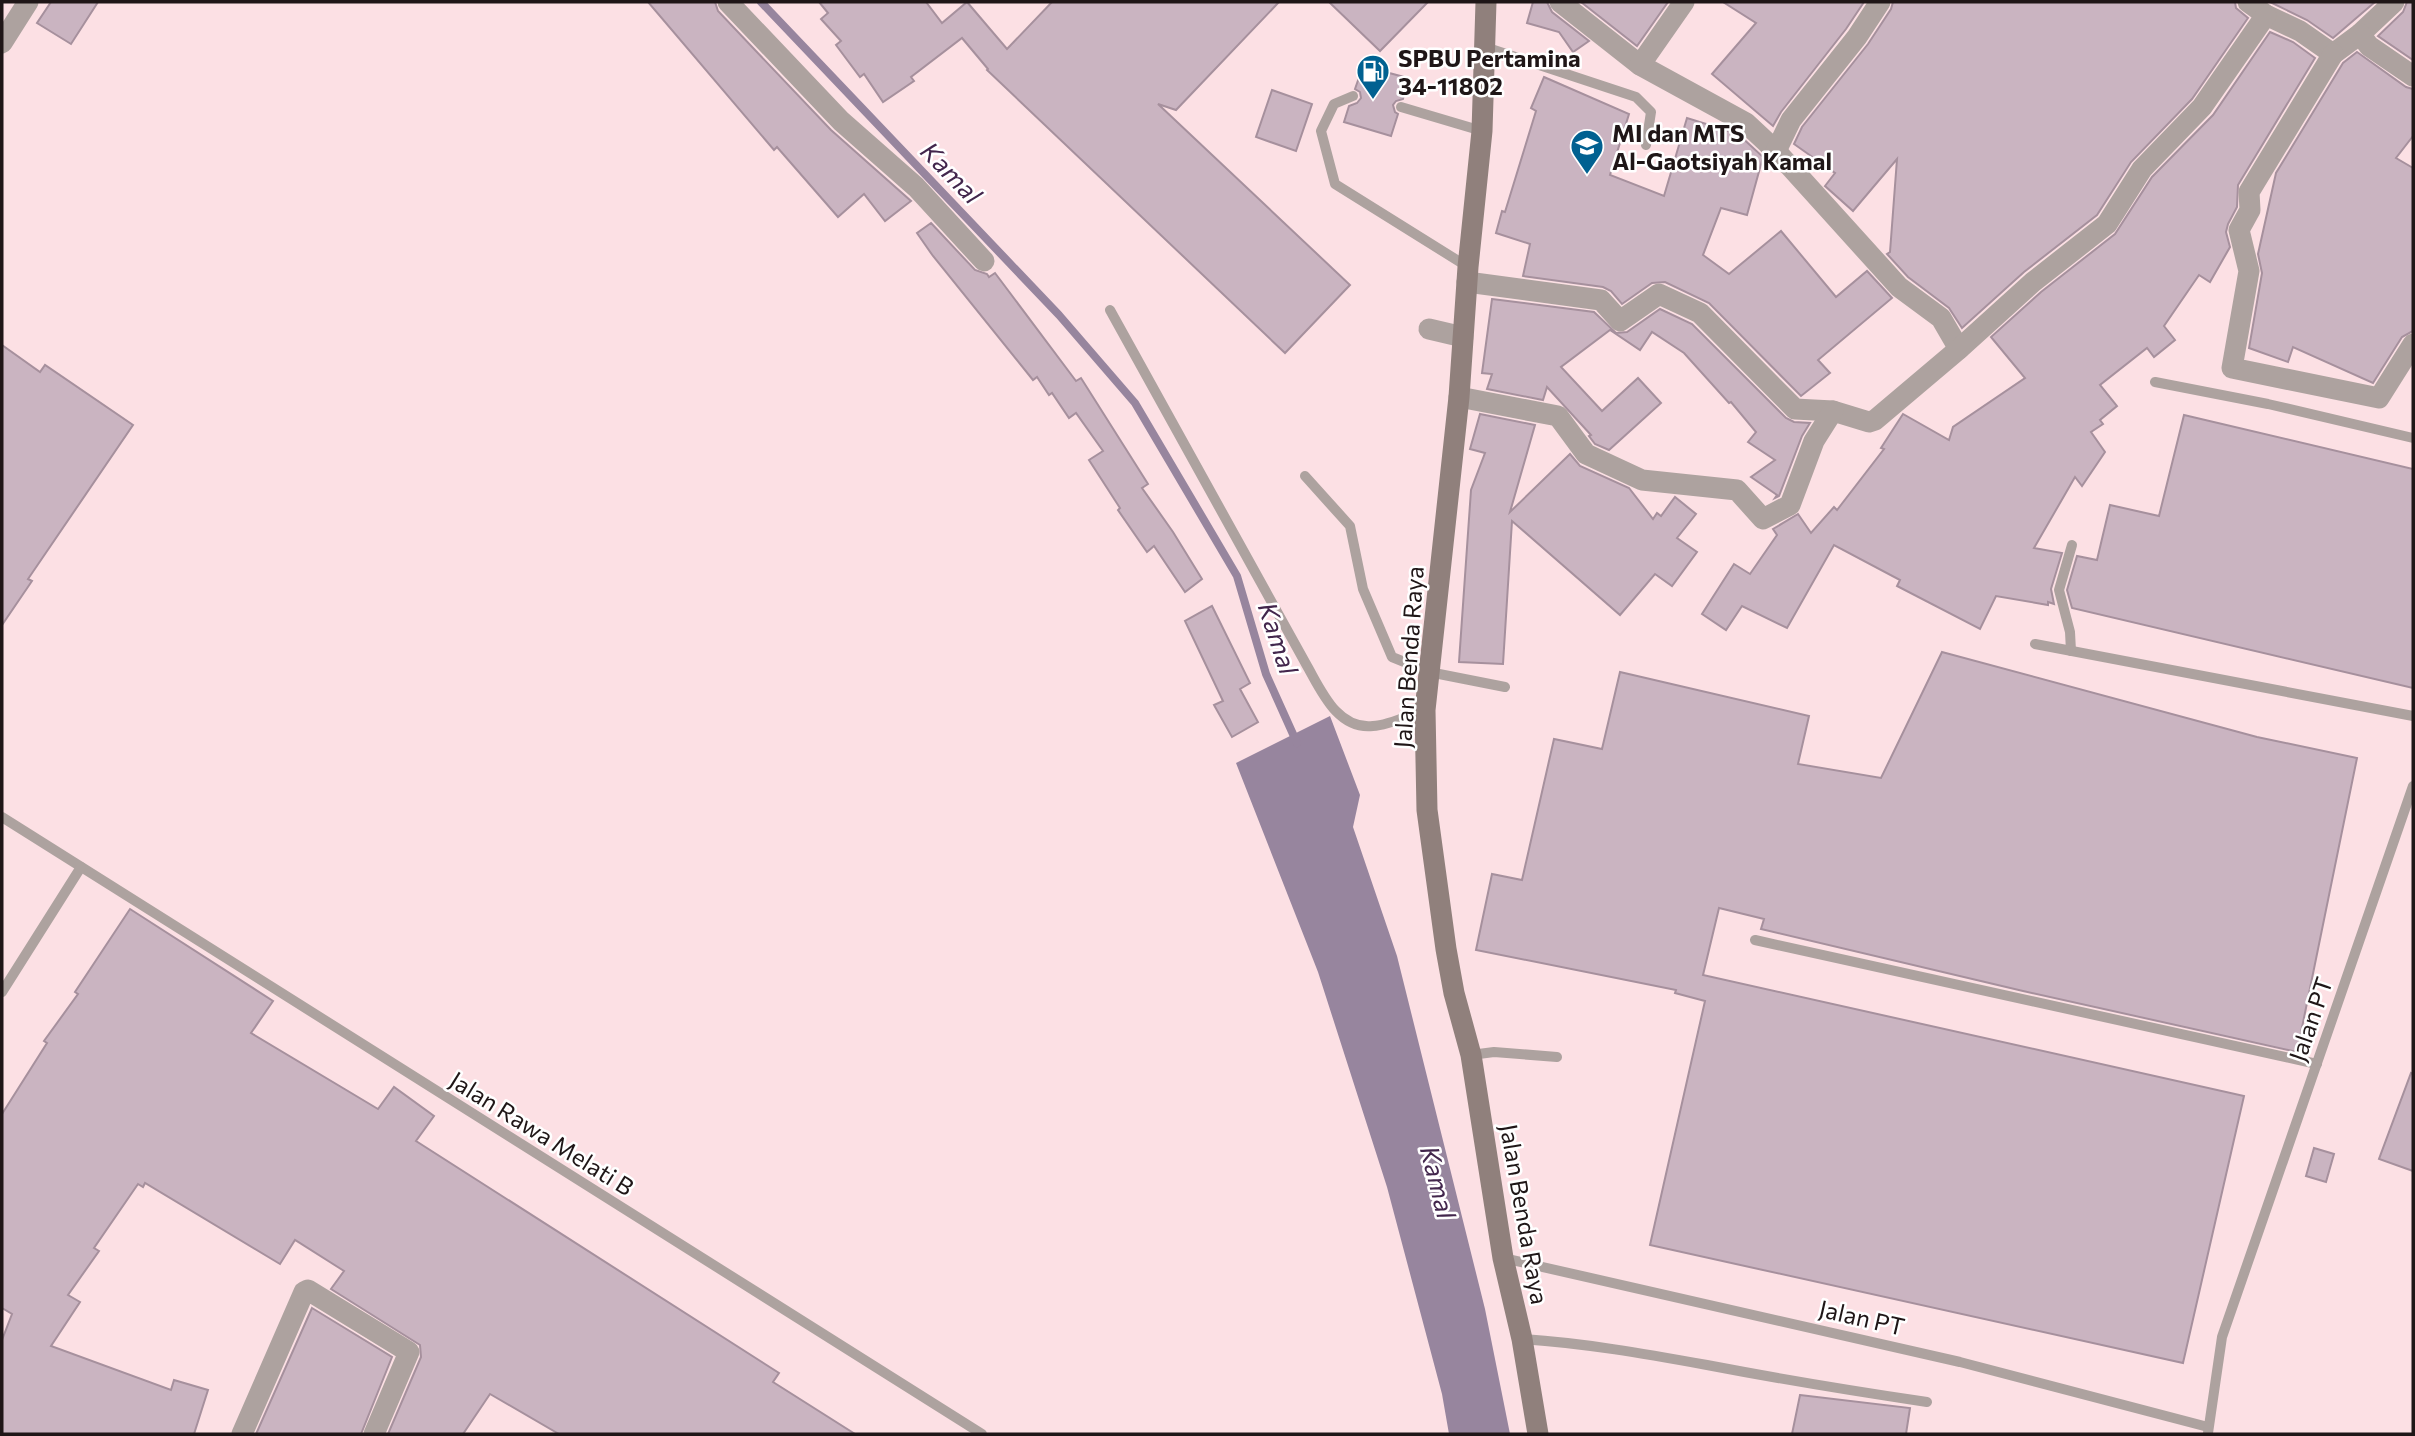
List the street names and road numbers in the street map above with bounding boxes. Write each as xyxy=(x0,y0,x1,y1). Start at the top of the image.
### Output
street label: Jalan Benda Raya xyxy=(1387,565,1429,749)
street label: Jalan PT xyxy=(2282,973,2338,1065)
street label: Jalan Rawa Melati B xyxy=(445,1065,639,1201)
street label: Jalan Benda Raya xyxy=(1495,1122,1555,1306)
street label: Jalan PT xyxy=(1816,1293,1908,1341)

